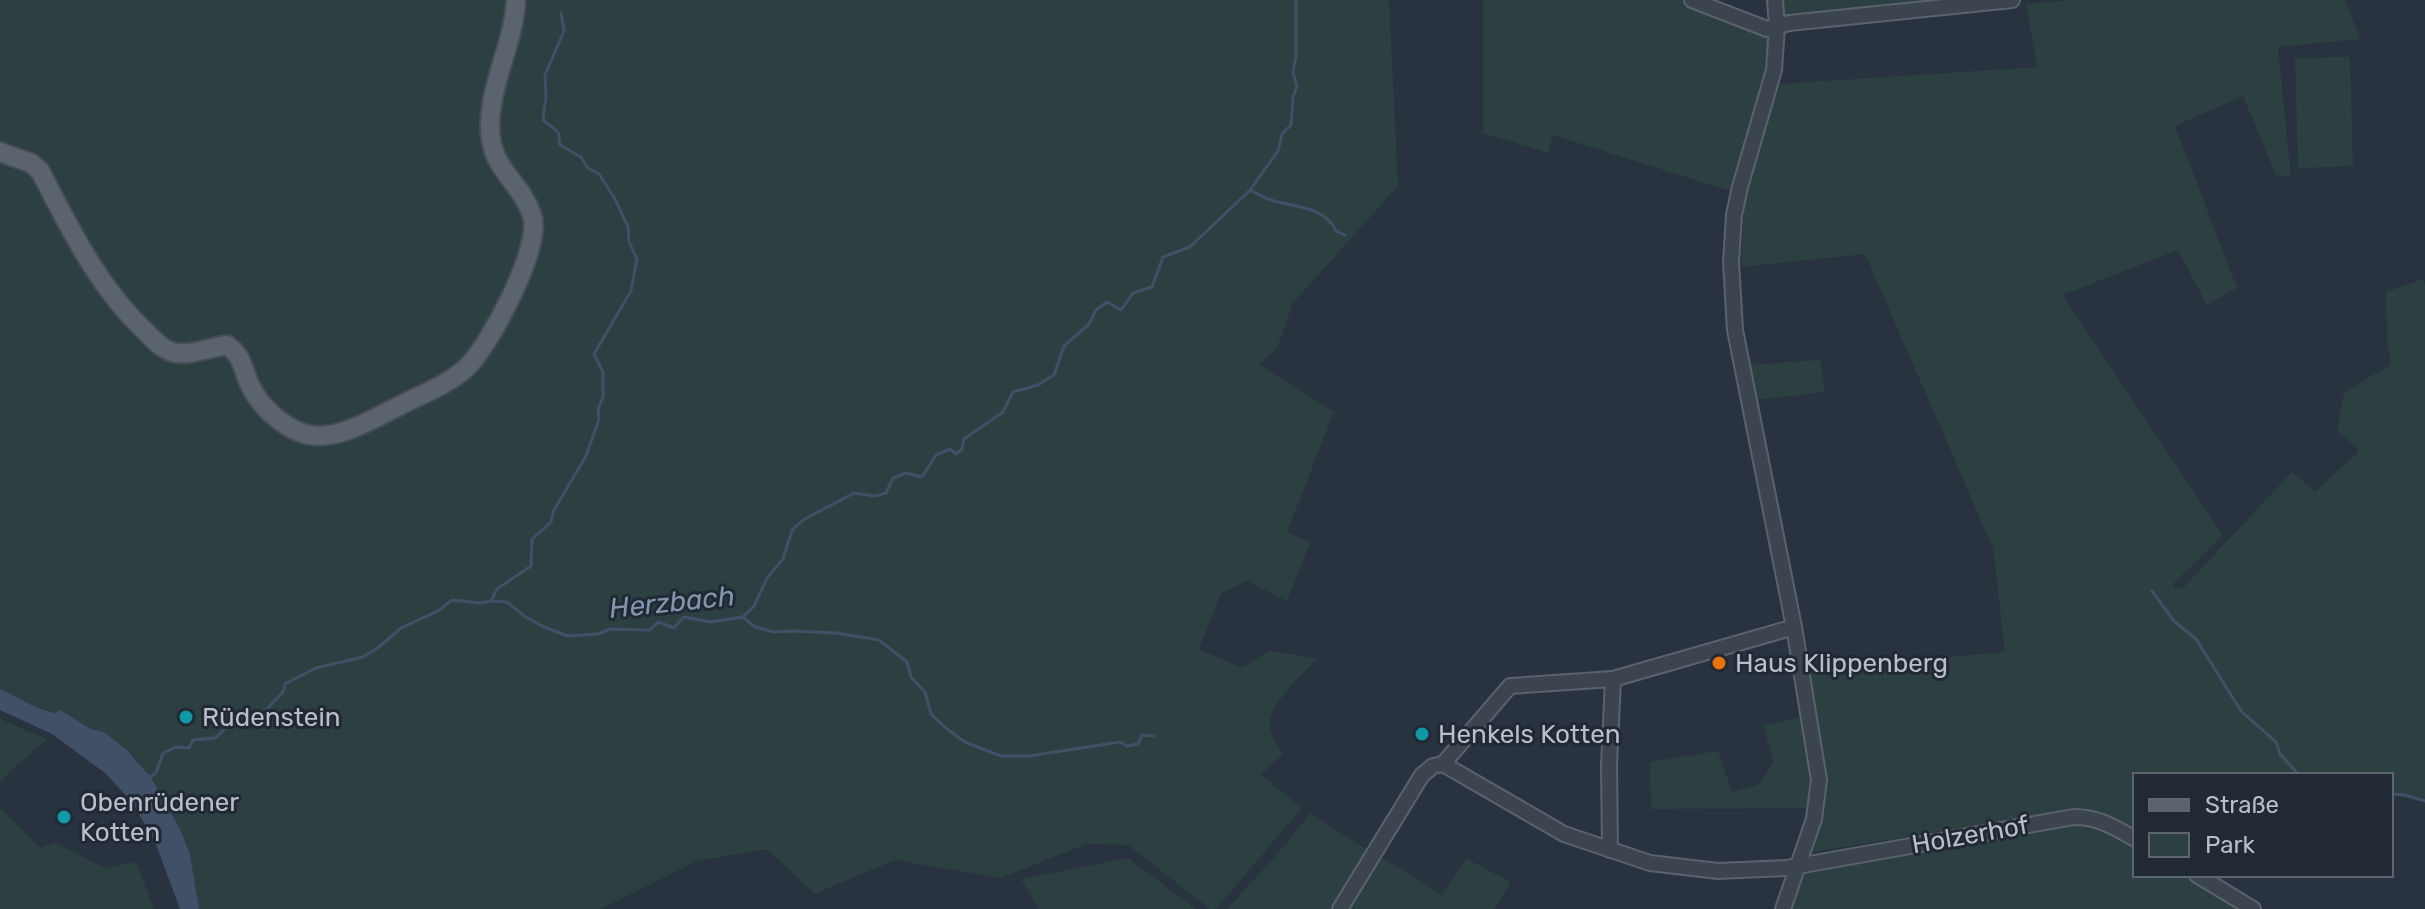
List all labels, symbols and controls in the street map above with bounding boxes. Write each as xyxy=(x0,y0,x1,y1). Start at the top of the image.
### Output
water label: Herzbach xyxy=(608,579,736,625)
place label: Haus Klippenberg xyxy=(1735,648,1948,679)
marker: Haus Klippenberg xyxy=(1710,654,1728,672)
place label: Rüdenstein xyxy=(202,702,340,733)
marker: Rüdenstein xyxy=(177,708,195,726)
place label: Henkels Kotten xyxy=(1438,719,1620,750)
marker: Henkels Kotten xyxy=(1413,725,1431,743)
legend xyxy=(2133,773,2393,877)
place label: Obenrüdener Kotten xyxy=(80,787,239,848)
text: Straße xyxy=(2205,791,2279,819)
marker: Obenrüdener Kotten xyxy=(55,808,73,826)
street label: Holzerhof xyxy=(1909,809,2031,861)
text: Park xyxy=(2205,831,2256,859)

